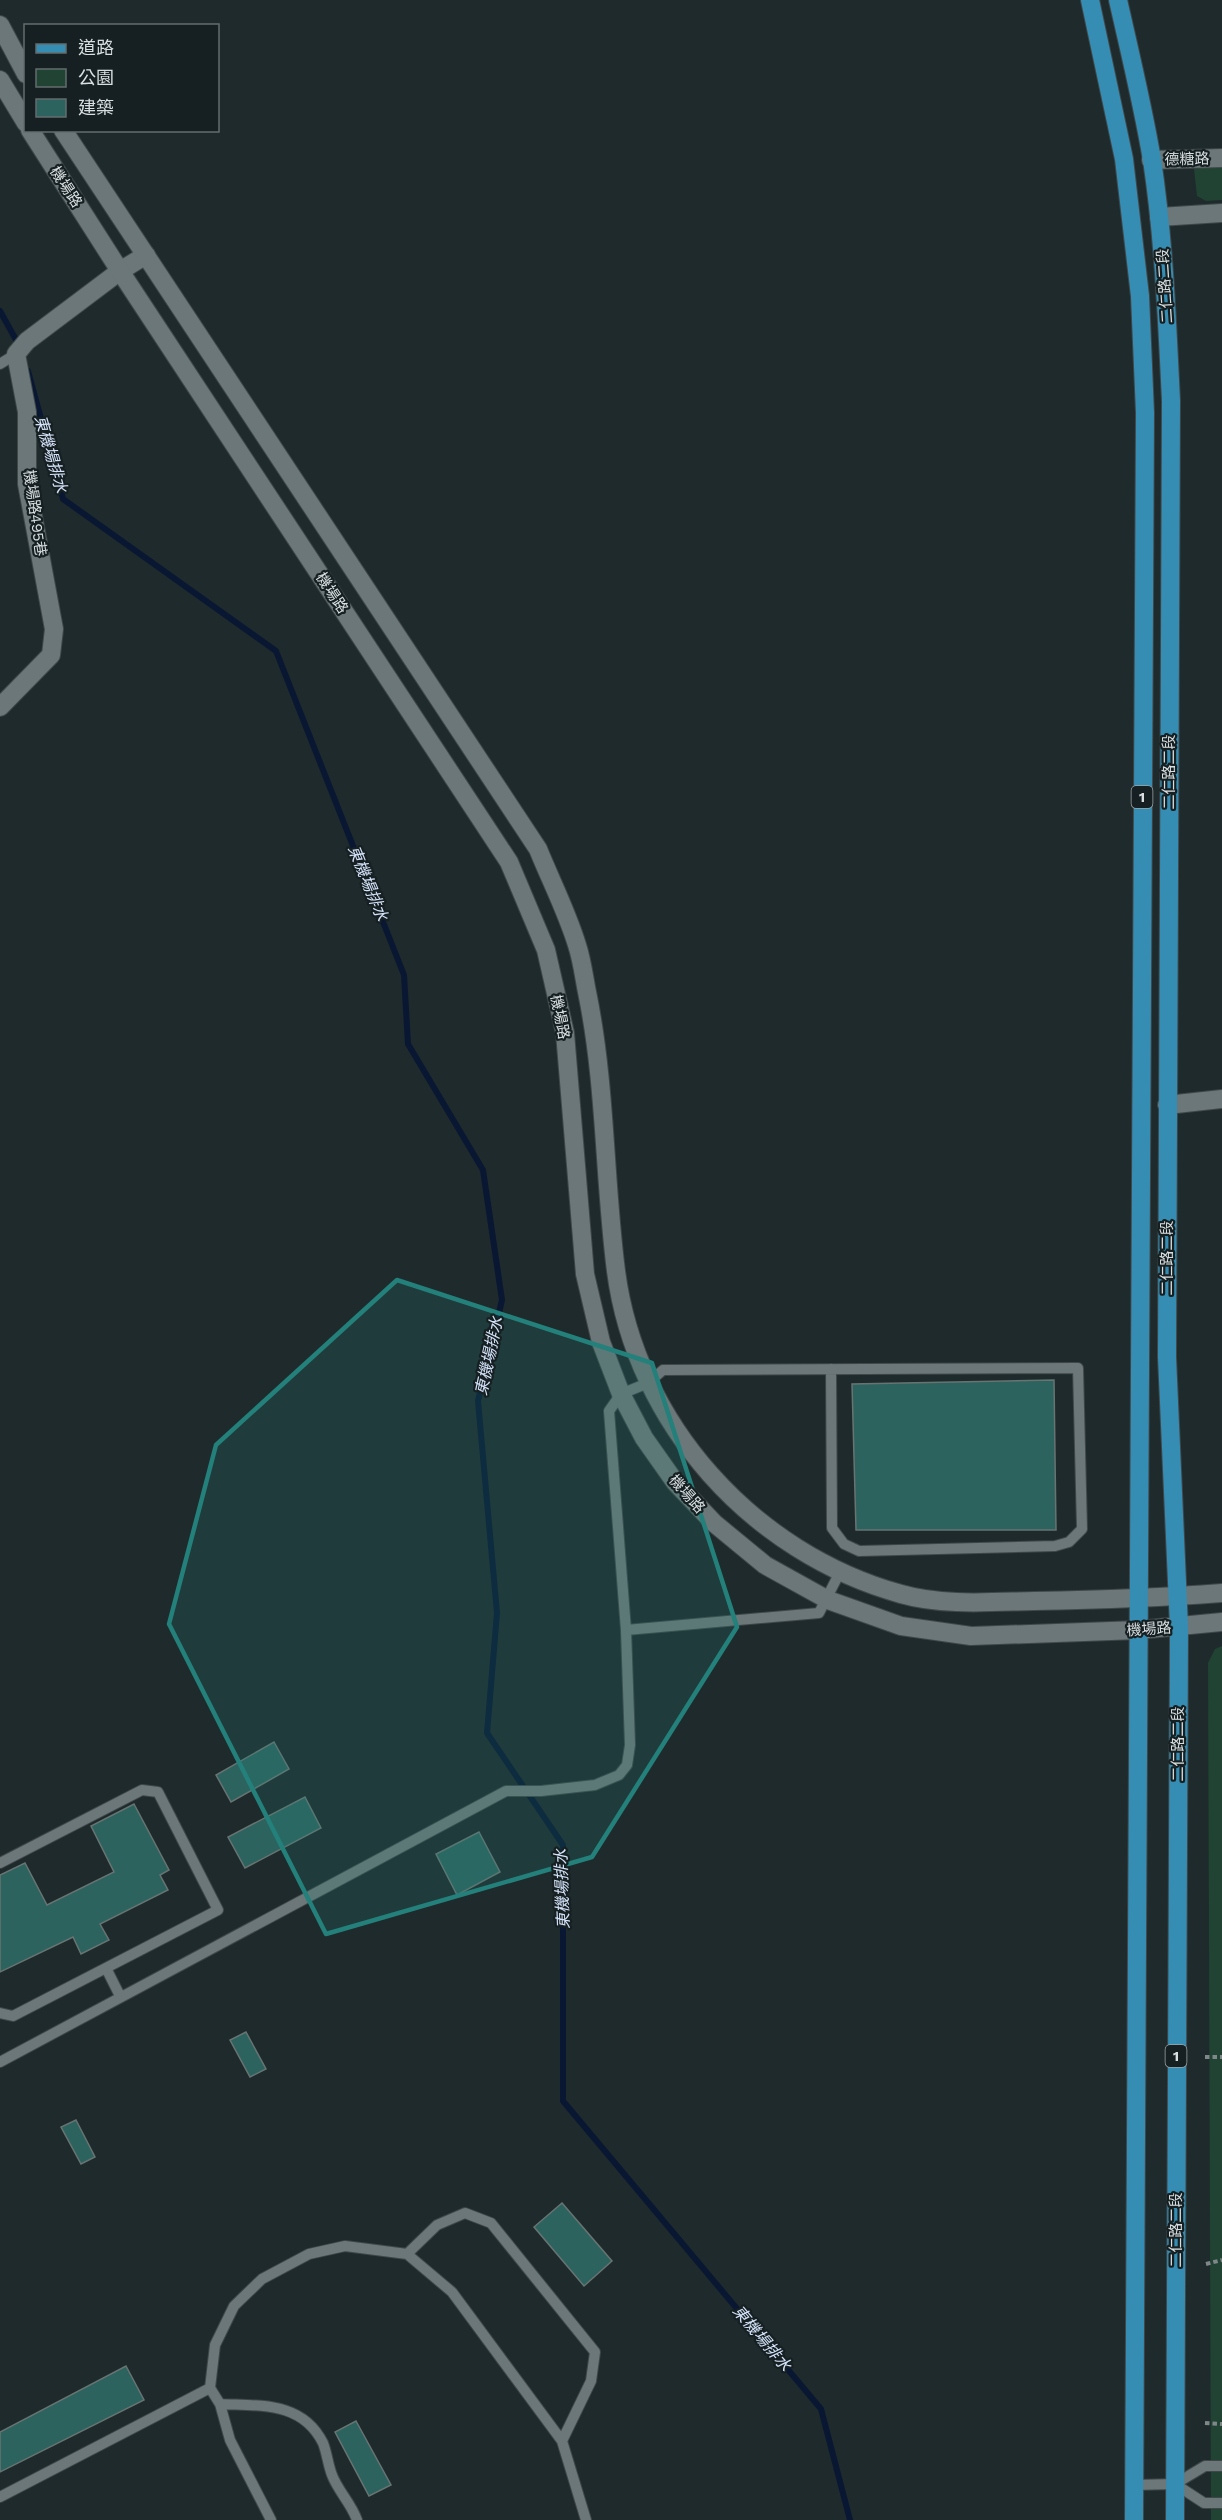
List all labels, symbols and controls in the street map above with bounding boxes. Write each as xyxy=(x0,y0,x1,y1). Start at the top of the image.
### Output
legend xyxy=(24,24,219,132)
text: 道路 xyxy=(78,37,114,58)
text: 公園 xyxy=(78,67,114,88)
text: 建築 xyxy=(78,97,114,118)
street label: 德糖路 xyxy=(1164,150,1210,168)
street label: 機場路 xyxy=(46,163,86,211)
street label: 二仁路二段 xyxy=(1153,248,1177,324)
water label: 東機場排水 xyxy=(31,413,71,496)
street label: 機場路495巷 xyxy=(20,469,50,557)
street label: 機場路 xyxy=(312,569,352,617)
street label: 二仁路二段 xyxy=(1160,734,1178,810)
road number: 1 xyxy=(1132,786,1152,808)
water label: 東機場排水 xyxy=(344,842,392,925)
street label: 機場路 xyxy=(547,993,573,1041)
street label: 二仁路二段 xyxy=(1158,1220,1176,1296)
water label: 東機場排水 xyxy=(471,1314,507,1397)
street label: 機場路 xyxy=(665,1471,709,1517)
street label: 機場路 xyxy=(1126,1618,1172,1640)
street label: 二仁路二段 xyxy=(1169,1706,1187,1782)
water label: 東機場排水 xyxy=(551,1848,573,1929)
road number: 1 xyxy=(1166,2045,1186,2067)
street label: 二仁路二段 xyxy=(1167,2192,1185,2268)
water label: 東機場排水 xyxy=(729,2301,796,2376)

